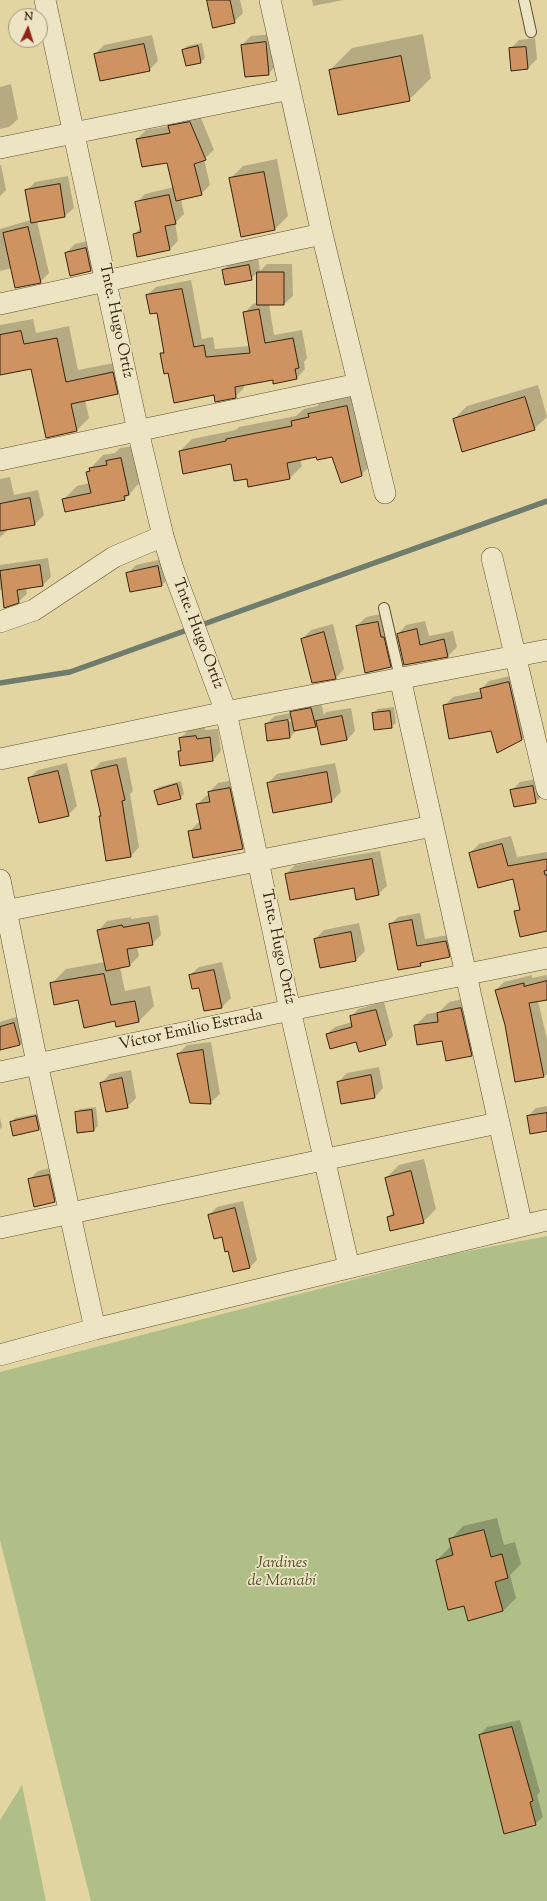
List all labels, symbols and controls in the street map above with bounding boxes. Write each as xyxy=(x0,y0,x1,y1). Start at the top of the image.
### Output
north arrow xyxy=(8,8,48,48)
text: N xyxy=(24,9,34,25)
street label: Tnte. Hugo Ortíz xyxy=(93,262,137,380)
street label: Tnte. Hugo Ortíz xyxy=(167,576,227,692)
street label: Tnte. Hugo Ortíz xyxy=(255,888,299,1006)
street label: Víctor Emilio Estrada xyxy=(117,1006,265,1056)
park label: Jardines de Manabí xyxy=(248,1554,316,1592)

